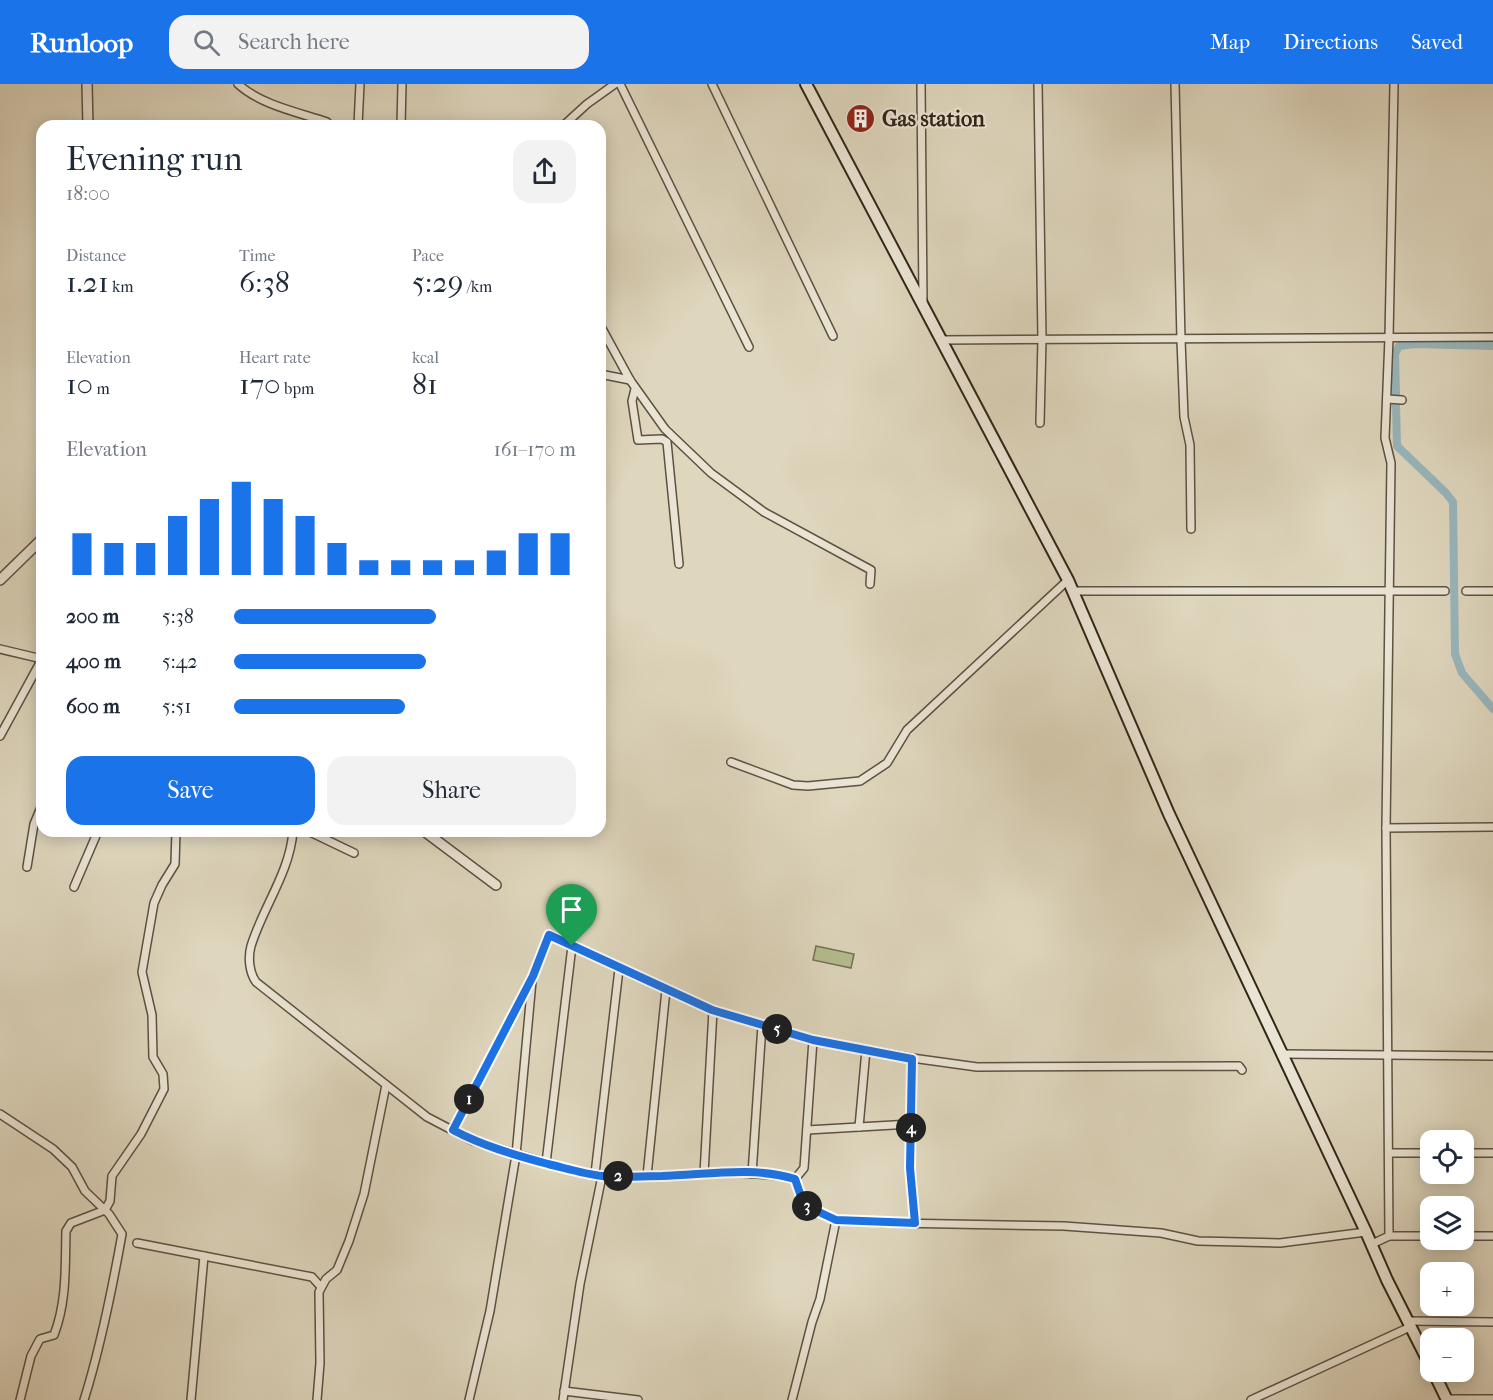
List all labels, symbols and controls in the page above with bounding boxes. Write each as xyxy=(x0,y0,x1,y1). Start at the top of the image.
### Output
search box xyxy=(169,15,589,69)
text: Runloop xyxy=(30,26,133,59)
icon: search xyxy=(190,26,223,59)
text: Search here xyxy=(238,29,350,55)
text: Map xyxy=(1210,30,1250,54)
text: Directions xyxy=(1283,30,1378,54)
text: Saved xyxy=(1411,30,1463,54)
building icon: Gas station xyxy=(845,102,877,134)
place label: Gas station xyxy=(882,106,985,132)
text: Evening run xyxy=(66,140,243,179)
button: share xyxy=(513,140,576,203)
text: 18:00 xyxy=(66,182,110,205)
text: Distance xyxy=(66,246,126,265)
text: Time xyxy=(239,246,275,265)
text: Pace xyxy=(412,246,444,265)
text: 1.21 xyxy=(66,265,109,300)
text: 6:38 xyxy=(239,265,290,300)
text: 5:29 xyxy=(412,265,463,300)
text: km xyxy=(109,277,134,296)
text: /km xyxy=(463,277,492,296)
text: Elevation xyxy=(66,348,131,367)
text: Heart rate xyxy=(239,348,311,367)
text: kcal xyxy=(412,348,439,367)
text: 10 xyxy=(66,367,93,402)
text: 170 xyxy=(239,367,281,402)
text: 81 xyxy=(412,367,438,402)
text: m xyxy=(93,379,110,398)
text: bpm xyxy=(281,379,314,398)
text: Elevation xyxy=(66,438,147,461)
text: 161–170 m xyxy=(494,438,576,461)
text: 200 m xyxy=(66,605,119,628)
text: 5:38 xyxy=(162,605,194,628)
text: 400 m xyxy=(66,650,121,673)
text: 5:42 xyxy=(162,650,198,673)
text: 600 m xyxy=(66,695,120,718)
text: 5:51 xyxy=(162,695,191,718)
button: Save xyxy=(66,756,315,825)
button: Share xyxy=(327,756,576,825)
pin xyxy=(546,884,597,946)
icon: arrive xyxy=(555,893,588,926)
pin: 5 xyxy=(762,1014,792,1044)
text: 5 xyxy=(774,1019,780,1038)
pin: 1 xyxy=(454,1084,484,1114)
text: 1 xyxy=(466,1089,472,1108)
pin: 4 xyxy=(896,1113,926,1143)
text: 4 xyxy=(906,1118,916,1137)
map controls xyxy=(1420,1130,1474,1382)
button: locate xyxy=(1420,1130,1474,1184)
pin: 2 xyxy=(603,1161,633,1191)
text: 2 xyxy=(614,1166,622,1185)
pin: 3 xyxy=(792,1191,822,1221)
text: 3 xyxy=(804,1196,810,1215)
button: layers xyxy=(1420,1196,1474,1250)
button: + xyxy=(1420,1262,1474,1316)
button: − xyxy=(1420,1328,1474,1382)

